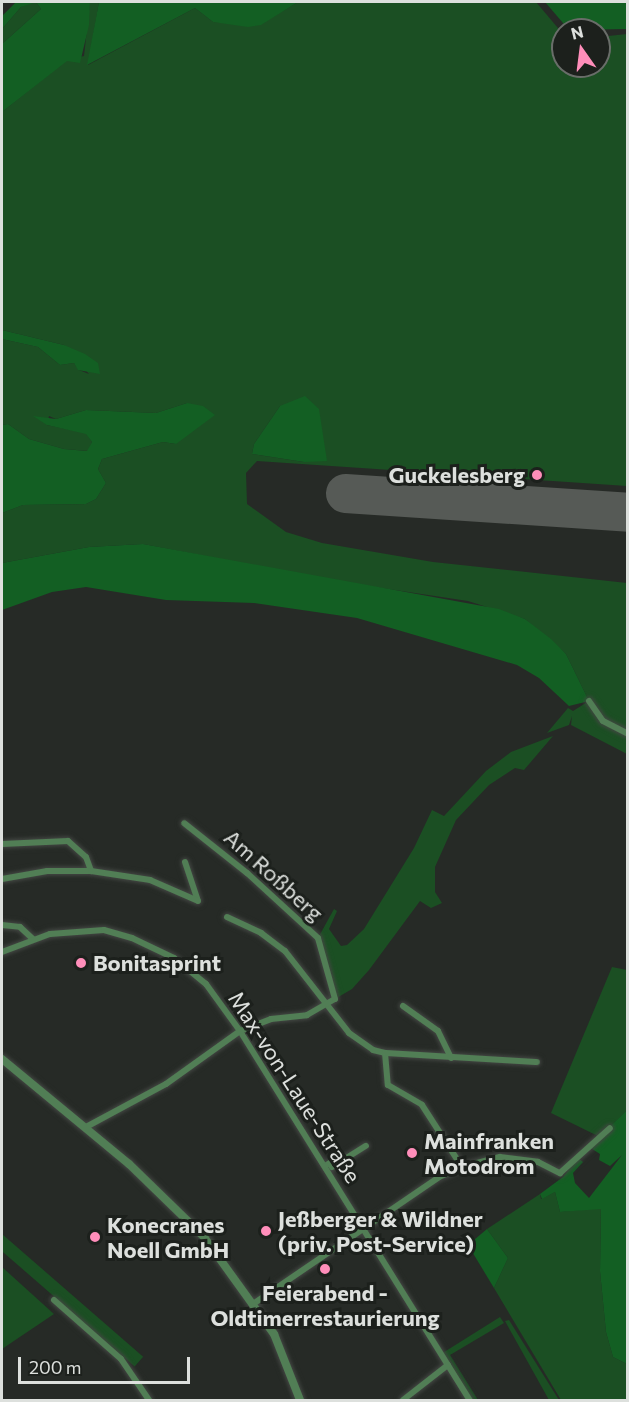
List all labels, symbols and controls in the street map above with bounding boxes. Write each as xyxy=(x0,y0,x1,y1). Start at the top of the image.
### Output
north arrow xyxy=(551,18,611,78)
text: N xyxy=(569,21,585,43)
place label: Guckelesberg xyxy=(389,462,525,488)
marker: Guckelesberg xyxy=(530,468,544,482)
street label: Am Roßberg xyxy=(219,824,329,926)
place label: Bonitasprint xyxy=(93,950,221,976)
marker: Bonitasprint xyxy=(74,956,88,970)
street label: Max-von-Laue-Straße xyxy=(223,986,367,1188)
place label: Mainfranken Motodrom xyxy=(424,1127,554,1178)
marker: Mainfranken Motodrom xyxy=(405,1146,419,1160)
place label: Jeßberger & Wildner (priv. Post-Service) xyxy=(278,1205,483,1256)
place label: Konecranes Noell GmbH xyxy=(107,1211,229,1262)
marker: Jeßberger & Wildner (priv. Post-Service) xyxy=(259,1224,273,1238)
marker: Konecranes Noell GmbH xyxy=(88,1230,102,1244)
marker: Feierabend - Oldtimerrestaurierung xyxy=(318,1262,332,1276)
place label: Feierabend - Oldtimerrestaurierung xyxy=(210,1279,440,1330)
scale bar xyxy=(21,1345,194,1383)
text: 200 m xyxy=(29,1356,82,1378)

